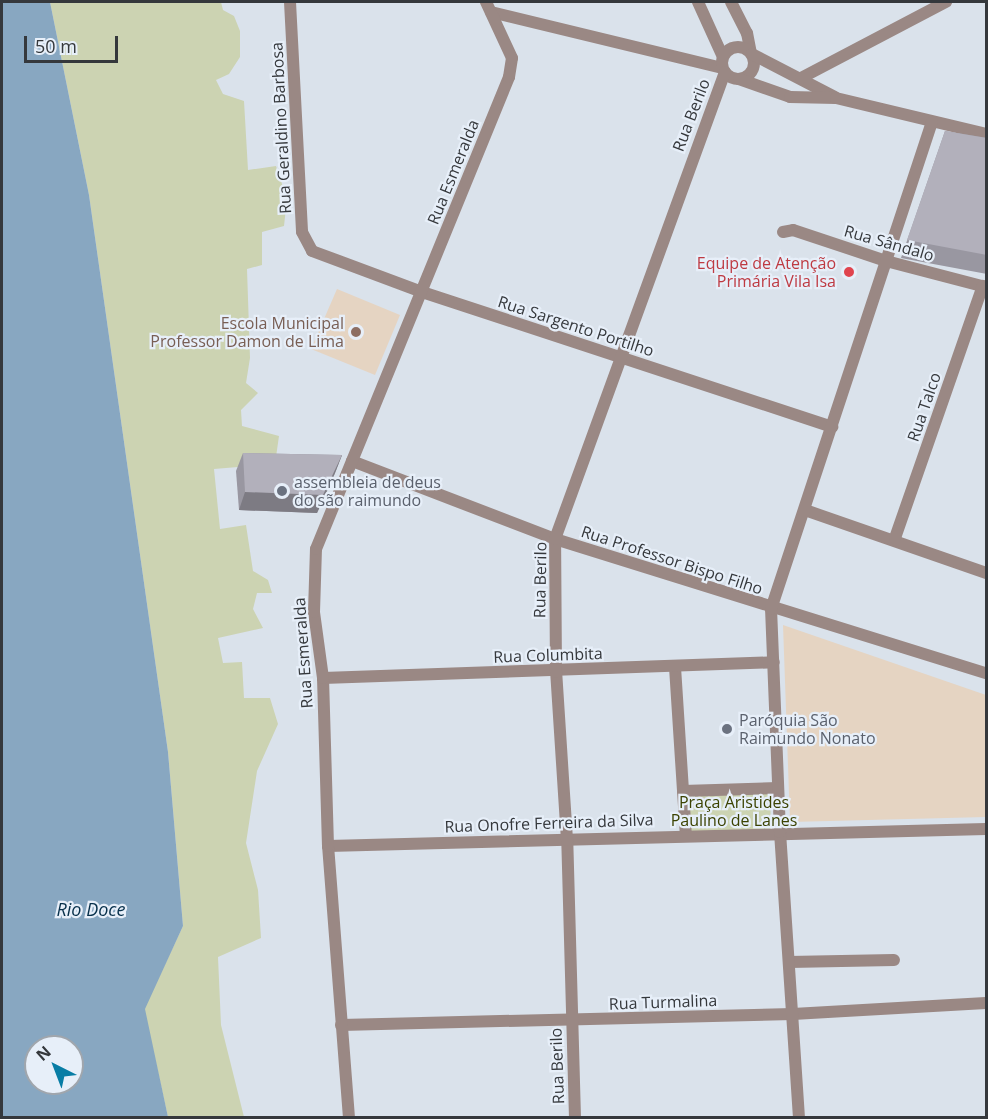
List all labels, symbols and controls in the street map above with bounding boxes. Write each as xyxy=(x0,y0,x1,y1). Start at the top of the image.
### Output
scale bar xyxy=(27,24,122,62)
text: 50 m xyxy=(35,34,77,58)
street label: Rua Geraldino Barbosa xyxy=(267,42,295,214)
street label: Rua Berilo xyxy=(668,76,714,154)
street label: Rua Esmeralda xyxy=(423,117,483,227)
street label: Rua Sândalo xyxy=(842,221,936,265)
place label: Equipe de Atenção Primária Vila Isa xyxy=(697,253,836,291)
marker: Equipe de Atenção Primária Vila Isa xyxy=(840,263,858,281)
street label: Rua Sargento Portilho xyxy=(496,292,656,360)
place label: Escola Municipal Professor Damon de Lima xyxy=(150,313,344,351)
marker: Escola Municipal Professor Damon de Lima xyxy=(349,325,363,339)
street label: Rua Talco xyxy=(903,370,945,444)
place label: assembleia de deus do são raimundo xyxy=(294,472,441,510)
marker: assembleia de deus do são raimundo xyxy=(275,484,289,498)
street label: Rua Professor Bispo Filho xyxy=(579,522,765,598)
street label: Rua Berilo xyxy=(530,542,550,618)
street label: Rua Esmeralda xyxy=(290,597,316,709)
street label: Rua Columbita xyxy=(493,643,603,667)
place label: Paróquia São Raimundo Nonato xyxy=(739,710,876,748)
marker: Paróquia São Raimundo Nonato xyxy=(720,722,734,736)
park label: Praça Aristides Paulino de Lanes xyxy=(671,792,797,830)
street label: Rua Onofre Ferreira da Silva xyxy=(444,810,654,836)
water label: Rio Doce xyxy=(57,898,125,920)
street label: Rua Turmalina xyxy=(609,991,717,1013)
street label: Rua Berilo xyxy=(546,1028,568,1104)
north arrow xyxy=(24,1035,84,1095)
text: N xyxy=(31,1041,55,1066)

